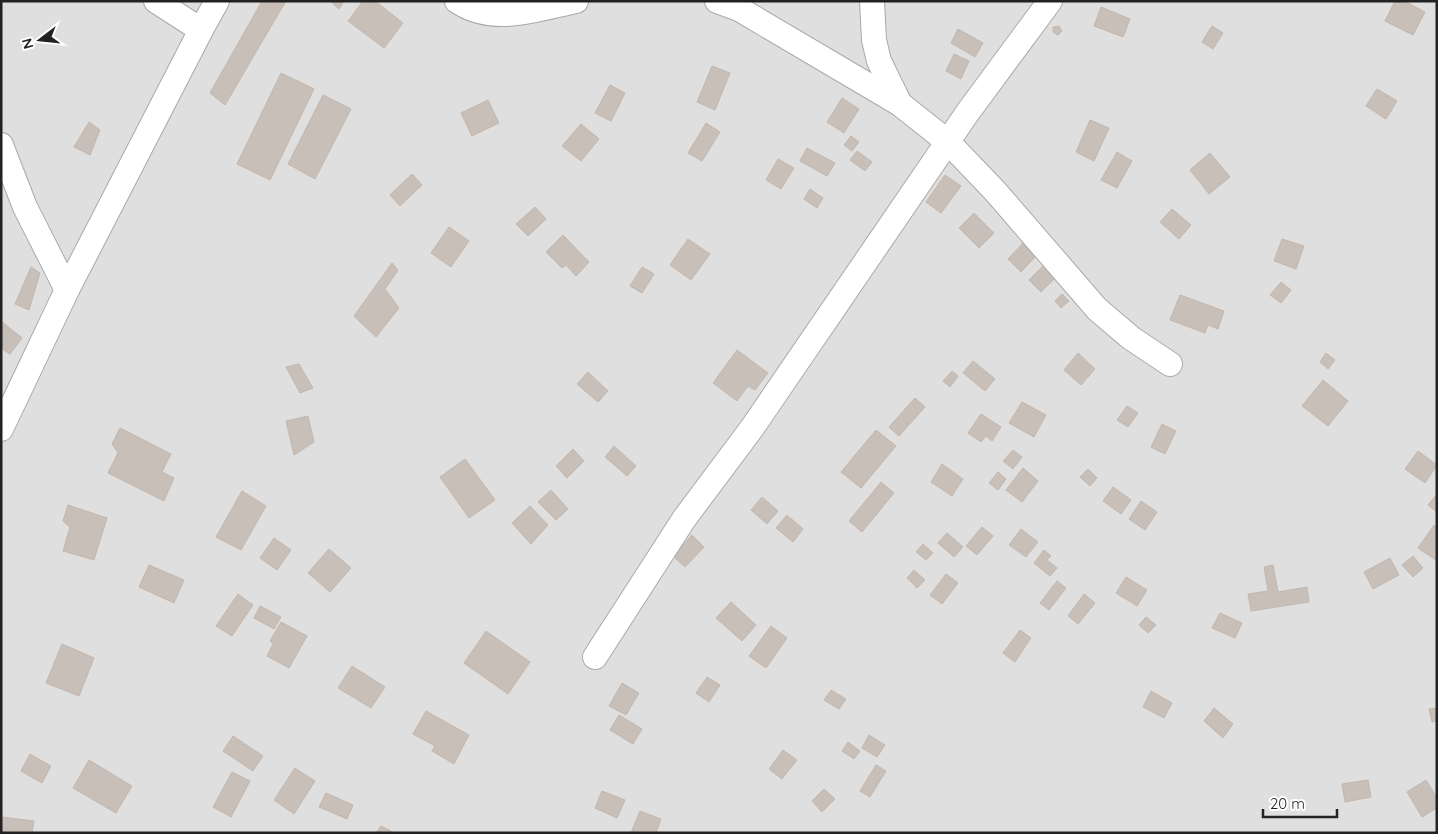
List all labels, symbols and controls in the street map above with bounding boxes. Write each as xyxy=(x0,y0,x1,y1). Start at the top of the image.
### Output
north arrow xyxy=(15,15,65,65)
text: N xyxy=(17,36,38,51)
scale bar xyxy=(1263,786,1337,818)
text: 20 m xyxy=(1270,794,1305,813)

